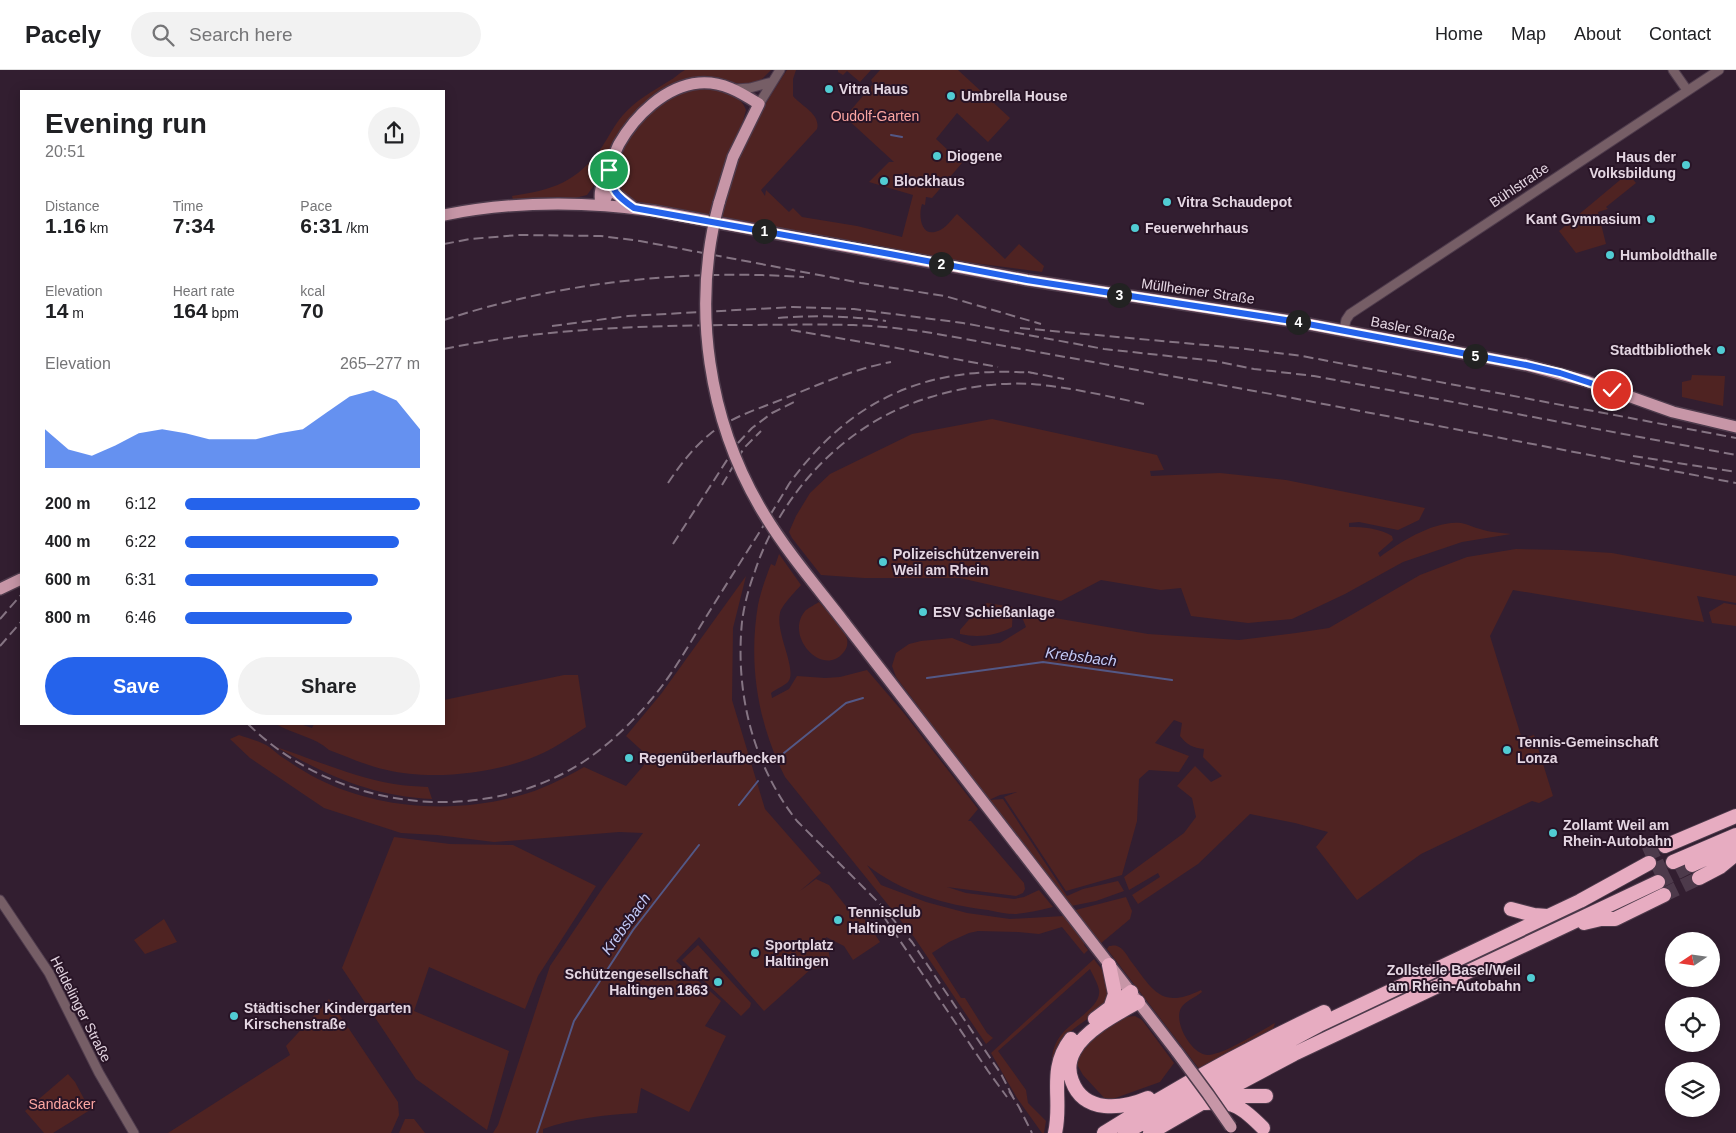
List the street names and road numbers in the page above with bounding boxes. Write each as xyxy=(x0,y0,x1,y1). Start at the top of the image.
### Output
street label: Bühlstraße xyxy=(1486,159,1552,211)
street label: Müllheimer Straße xyxy=(1140,275,1256,307)
street label: Basler Straße xyxy=(1369,313,1457,345)
street label: Heldelinger Straße xyxy=(47,953,115,1065)

